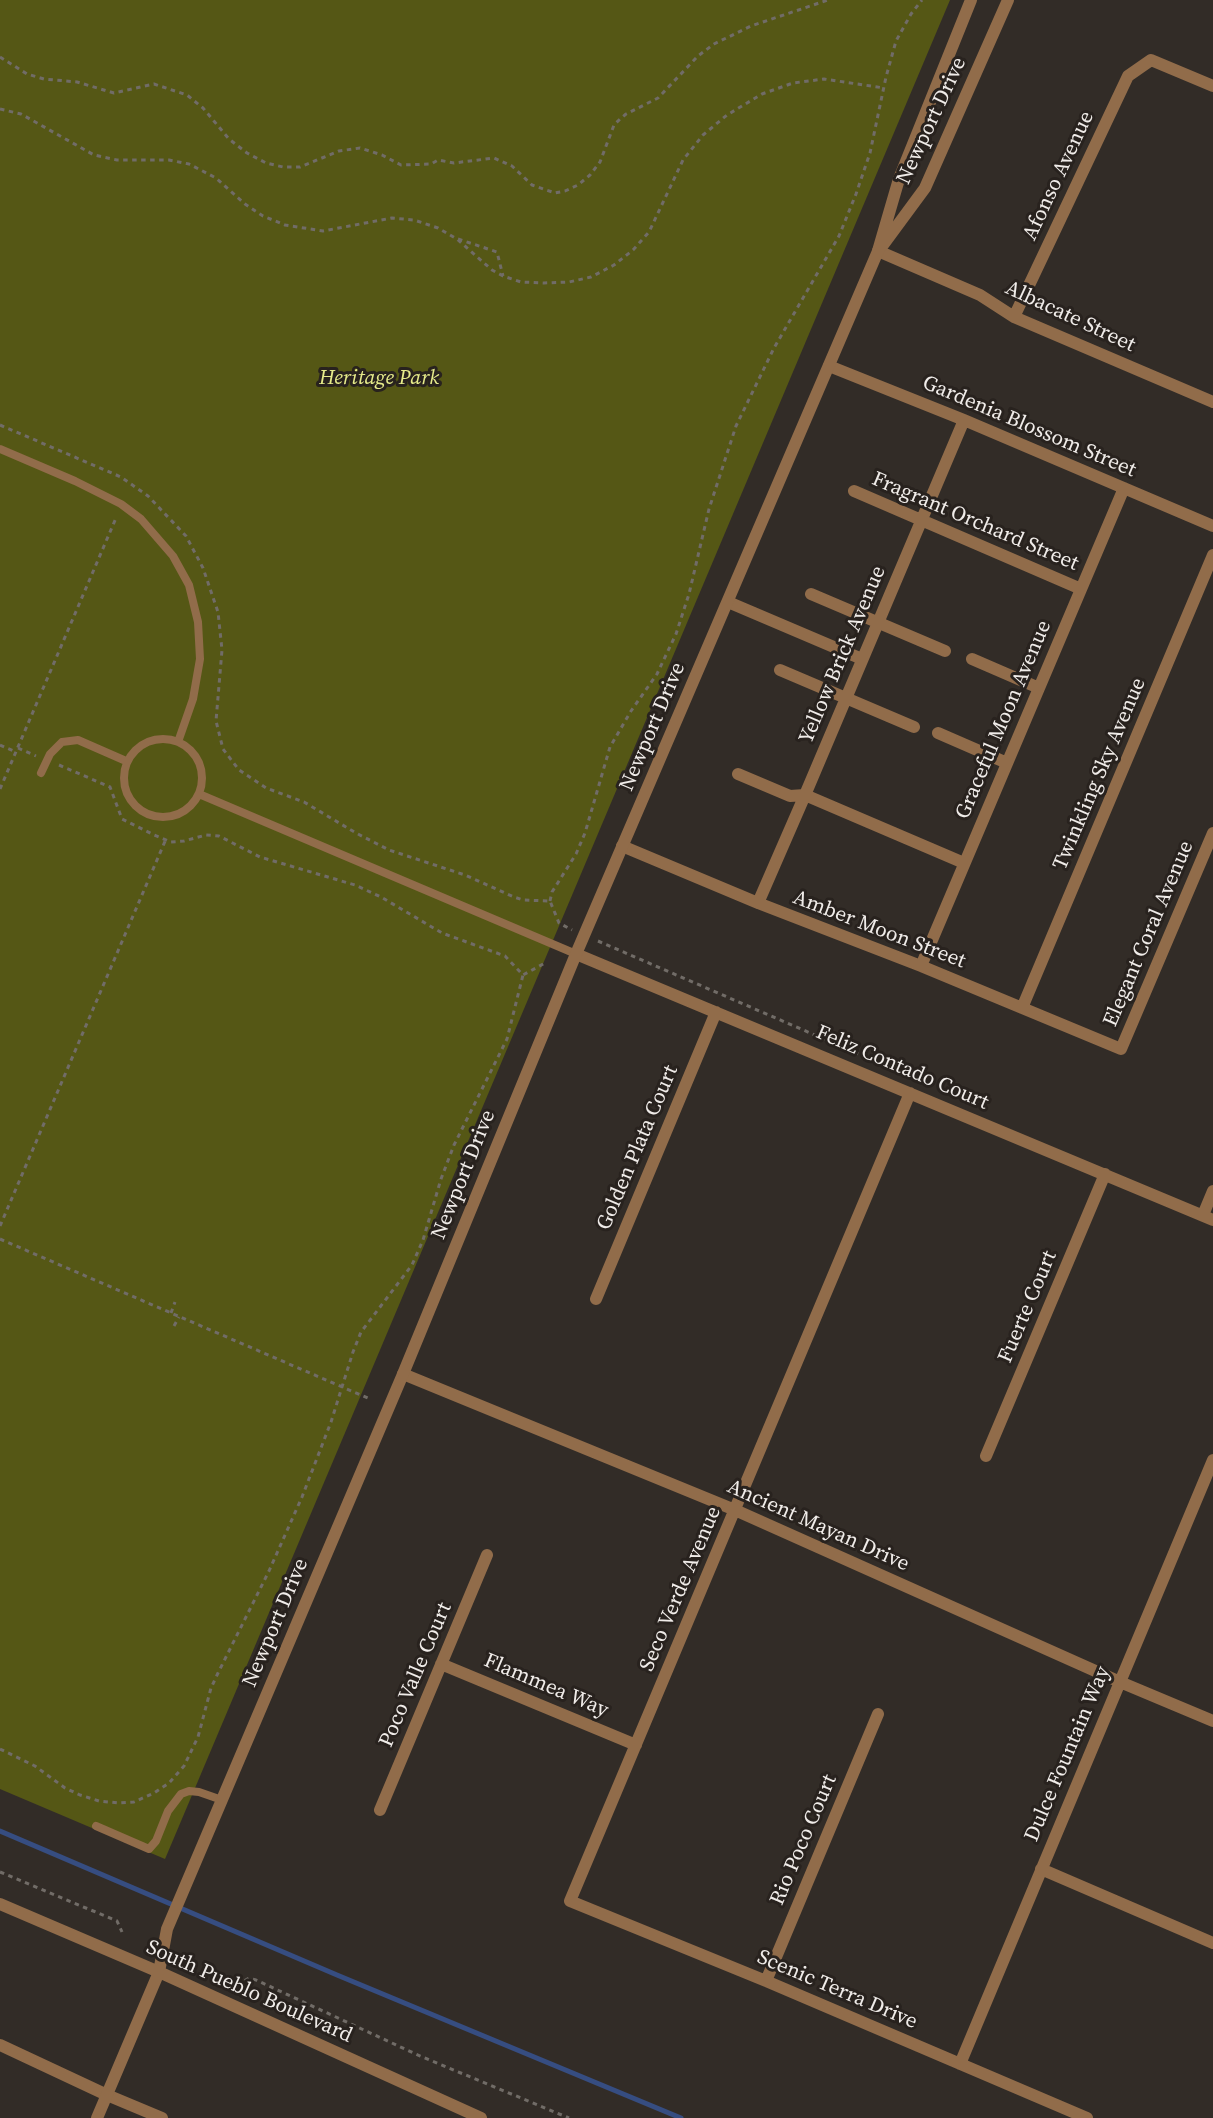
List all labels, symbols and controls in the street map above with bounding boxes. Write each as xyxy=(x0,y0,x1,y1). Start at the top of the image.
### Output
street label: Newport Drive xyxy=(892,54,972,188)
street label: Afonso Avenue xyxy=(1018,107,1100,245)
street label: Albacate Street xyxy=(1001,276,1139,358)
park label: Heritage Park xyxy=(319,366,439,392)
street label: Gardenia Blossom Street xyxy=(918,371,1140,483)
street label: Fragrant Orchard Street xyxy=(868,467,1082,577)
street label: Yellow Brick Avenue xyxy=(794,562,892,748)
street label: Graceful Moon Avenue xyxy=(951,617,1057,823)
street label: Newport Drive xyxy=(615,659,691,795)
street label: Twinkling Sky Avenue xyxy=(1048,674,1152,874)
street label: Elegant Coral Avenue xyxy=(1098,837,1200,1031)
street label: Amber Moon Street xyxy=(789,885,969,975)
street label: Feliz Contado Court xyxy=(812,1020,992,1116)
street label: Golden Plata Court xyxy=(592,1062,684,1234)
street label: Newport Drive xyxy=(427,1107,501,1243)
street label: Fuerte Court xyxy=(993,1247,1063,1367)
street label: Ancient Mayan Drive xyxy=(723,1475,913,1577)
street label: Seco Verde Avenue xyxy=(635,1503,727,1675)
street label: Newport Drive xyxy=(238,1555,314,1691)
street label: Poco Valle Court xyxy=(374,1599,458,1751)
street label: Flammea Way xyxy=(480,1648,612,1724)
street label: Dulce Fountain Way xyxy=(1020,1663,1116,1845)
street label: Rio Poco Court xyxy=(765,1771,843,1909)
street label: South Pueblo Boulevard xyxy=(142,1935,356,2049)
street label: Scenic Terra Drive xyxy=(753,1945,921,2035)

